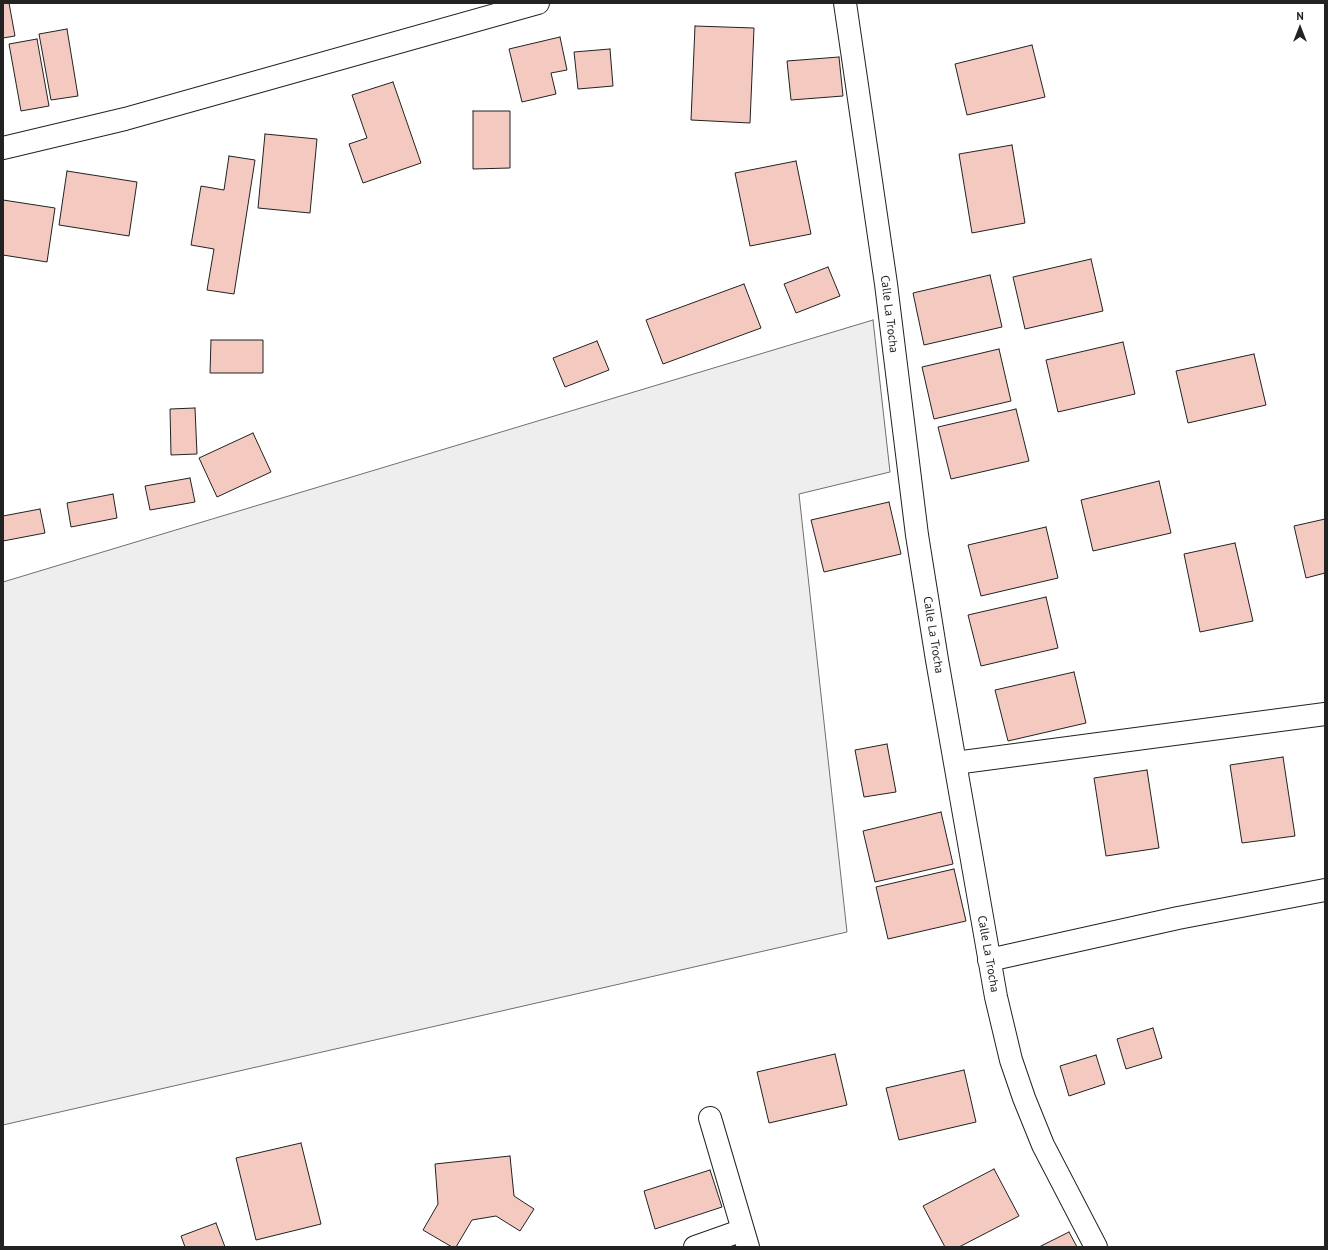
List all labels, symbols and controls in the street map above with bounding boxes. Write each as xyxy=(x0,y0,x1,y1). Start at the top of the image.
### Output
north arrow xyxy=(1280,8,1320,48)
text: N xyxy=(1296,9,1304,23)
street label: Calle La Trocha xyxy=(877,274,901,354)
street label: Calle La Trocha xyxy=(920,595,946,675)
street label: Calle La Trocha xyxy=(974,914,1002,994)

